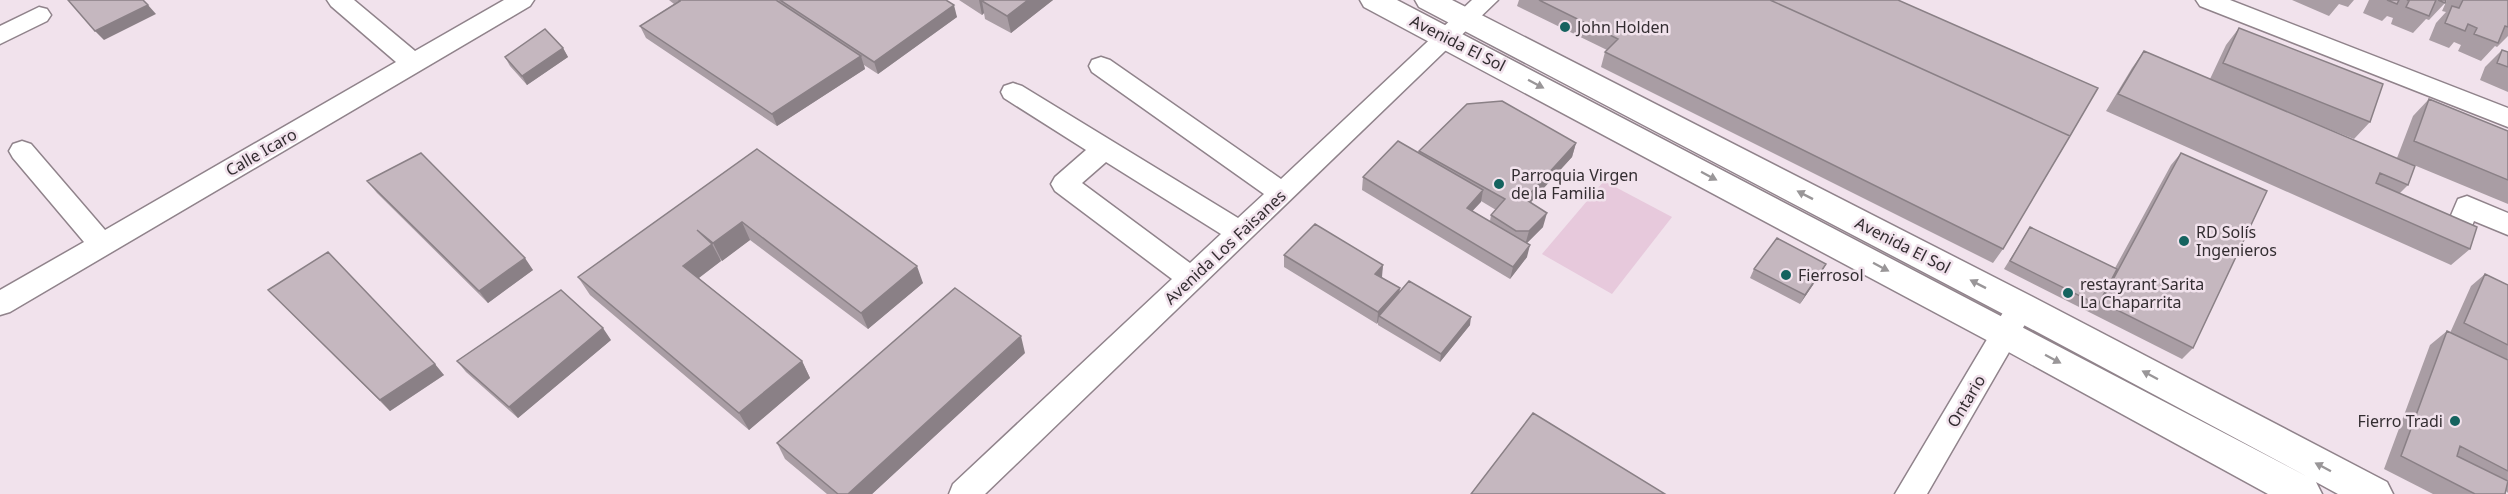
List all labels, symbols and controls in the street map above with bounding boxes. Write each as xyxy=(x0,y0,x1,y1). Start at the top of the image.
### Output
street label: Avenida El Sol xyxy=(1407,10,1509,76)
place label: John Holden xyxy=(1575,16,1669,38)
marker: John Holden xyxy=(1558,20,1572,34)
one-way arrow xyxy=(1528,79,1545,89)
street label: Calle Icaro xyxy=(221,123,301,181)
place label: Parroquia Virgen de la Familia xyxy=(1511,164,1638,204)
one-way arrow xyxy=(1700,171,1717,181)
marker: Parroquia Virgen de la Familia xyxy=(1492,177,1506,191)
street label: Avenida Los Faisanes xyxy=(1159,185,1291,309)
one-way arrow xyxy=(1796,190,1813,200)
street label: Avenida El Sol xyxy=(1852,212,1954,278)
place label: RD Solís Ingenieros xyxy=(2196,221,2277,261)
marker: RD Solís Ingenieros xyxy=(2177,234,2191,248)
one-way arrow xyxy=(1872,262,1889,272)
place label: Fierrosol xyxy=(1798,264,1864,286)
marker: Fierrosol xyxy=(1779,268,1793,282)
place label: restayrant Sarita La Chaparrita xyxy=(2080,273,2204,313)
one-way arrow xyxy=(1969,280,1987,290)
marker: restayrant Sarita La Chaparrita xyxy=(2061,286,2075,300)
one-way arrow xyxy=(2045,354,2062,364)
one-way arrow xyxy=(2142,370,2159,380)
street label: Ontario xyxy=(1942,371,1990,431)
place label: Fierro Tradi xyxy=(2357,410,2443,432)
marker: Fierro Tradi xyxy=(2448,414,2462,428)
one-way arrow xyxy=(2314,462,2331,472)

